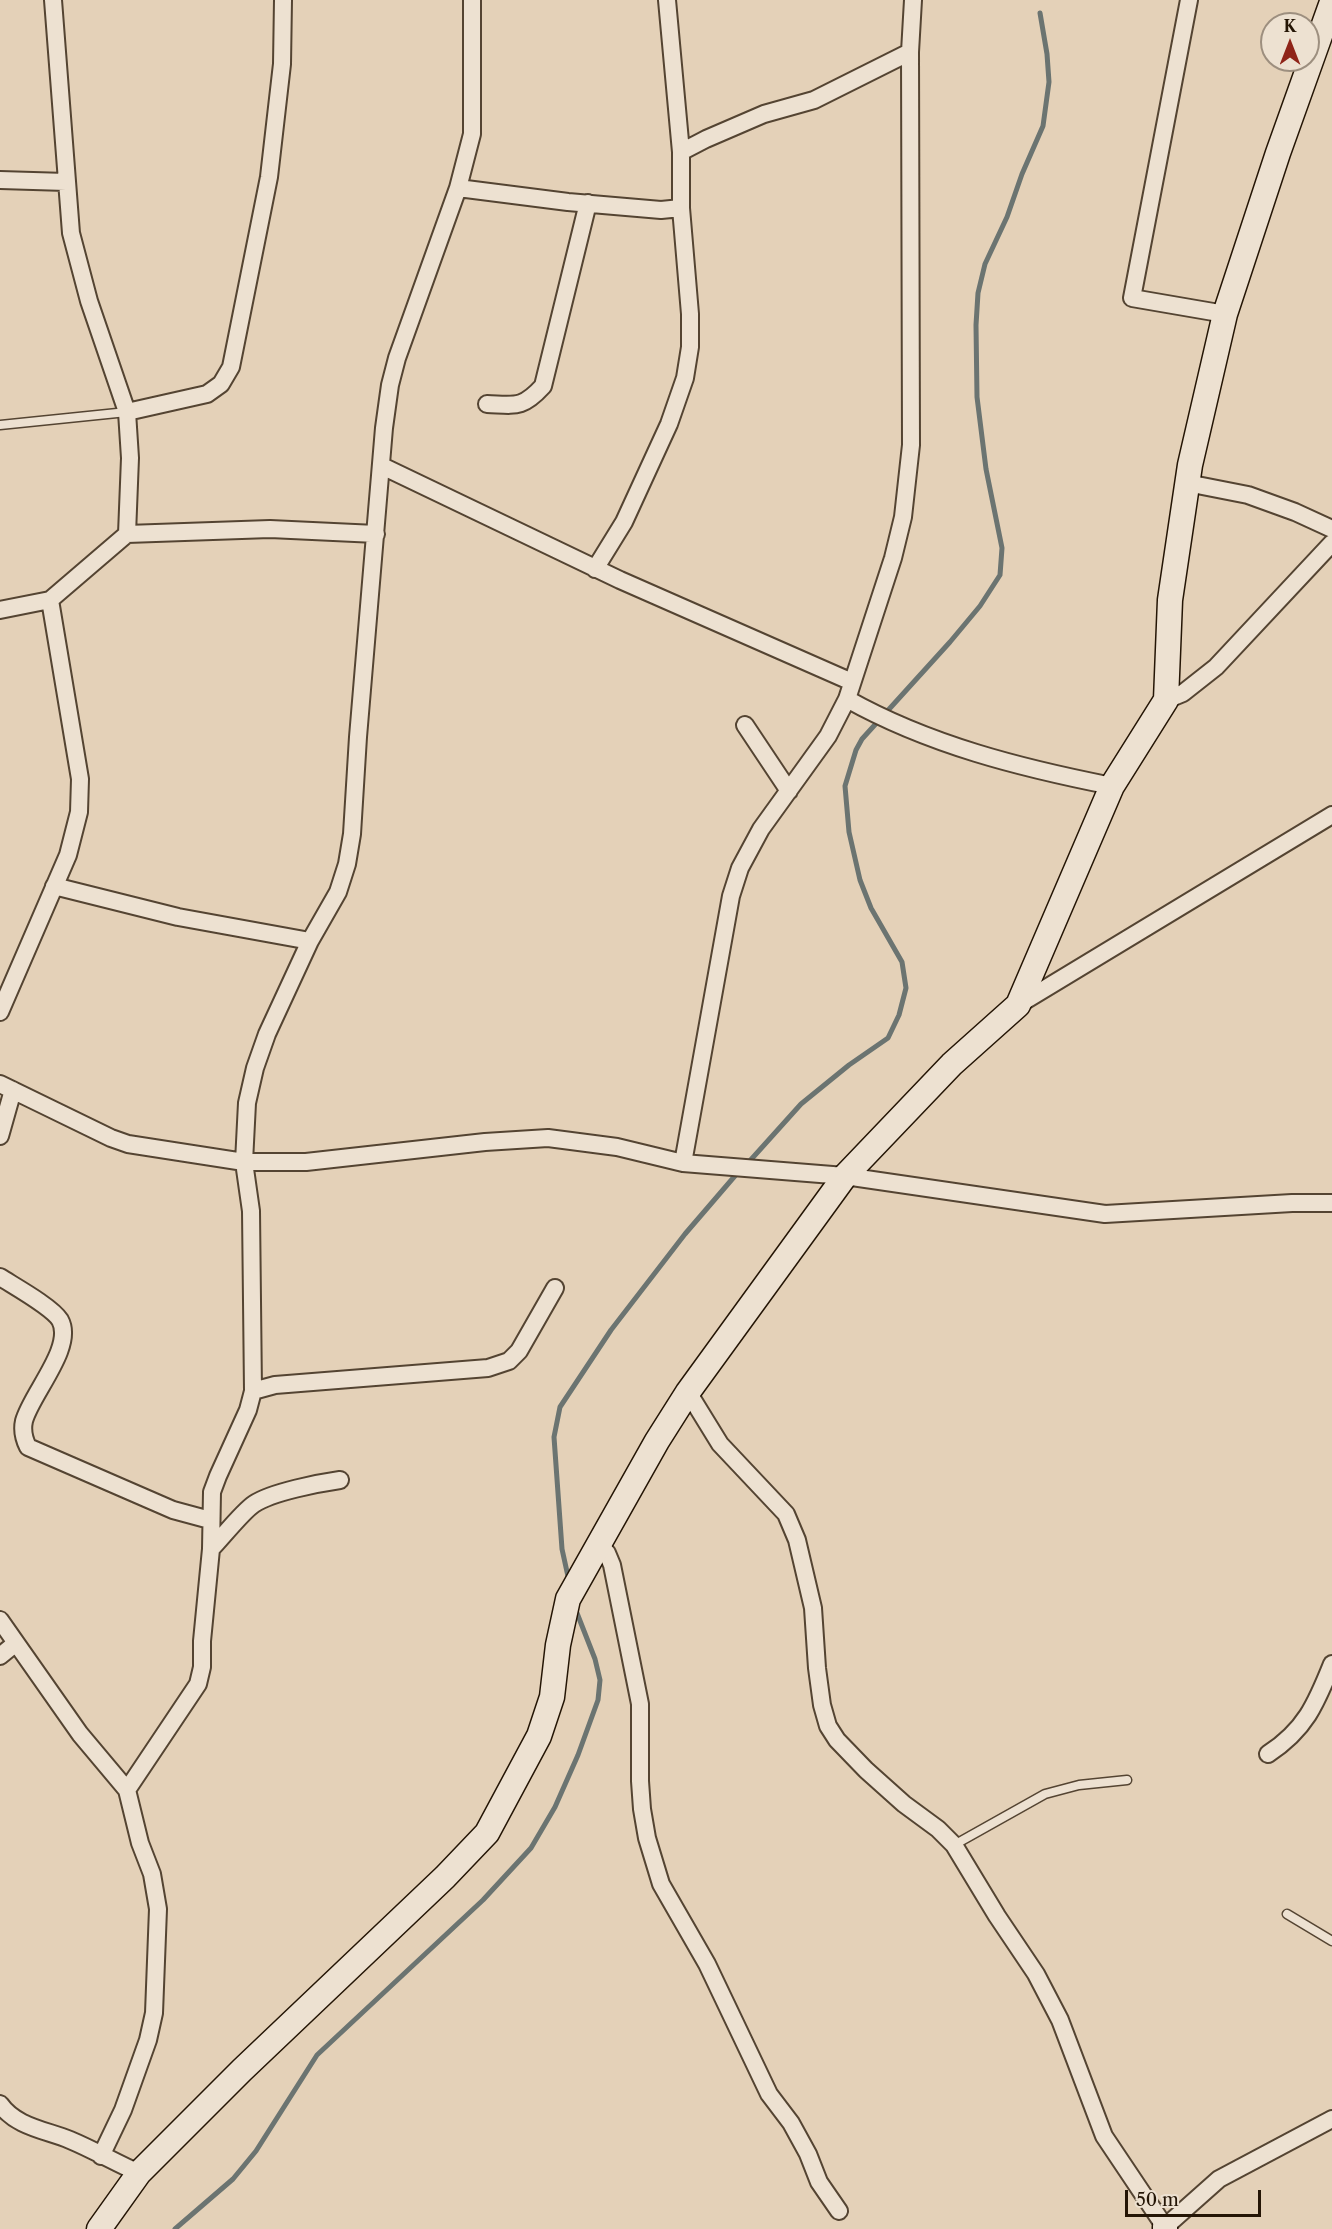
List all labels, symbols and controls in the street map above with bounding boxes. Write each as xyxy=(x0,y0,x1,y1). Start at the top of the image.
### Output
north arrow xyxy=(1260,12,1320,72)
text: K xyxy=(1284,16,1296,36)
scale bar xyxy=(1128,2178,1264,2216)
text: 50 m xyxy=(1136,2189,1179,2211)

